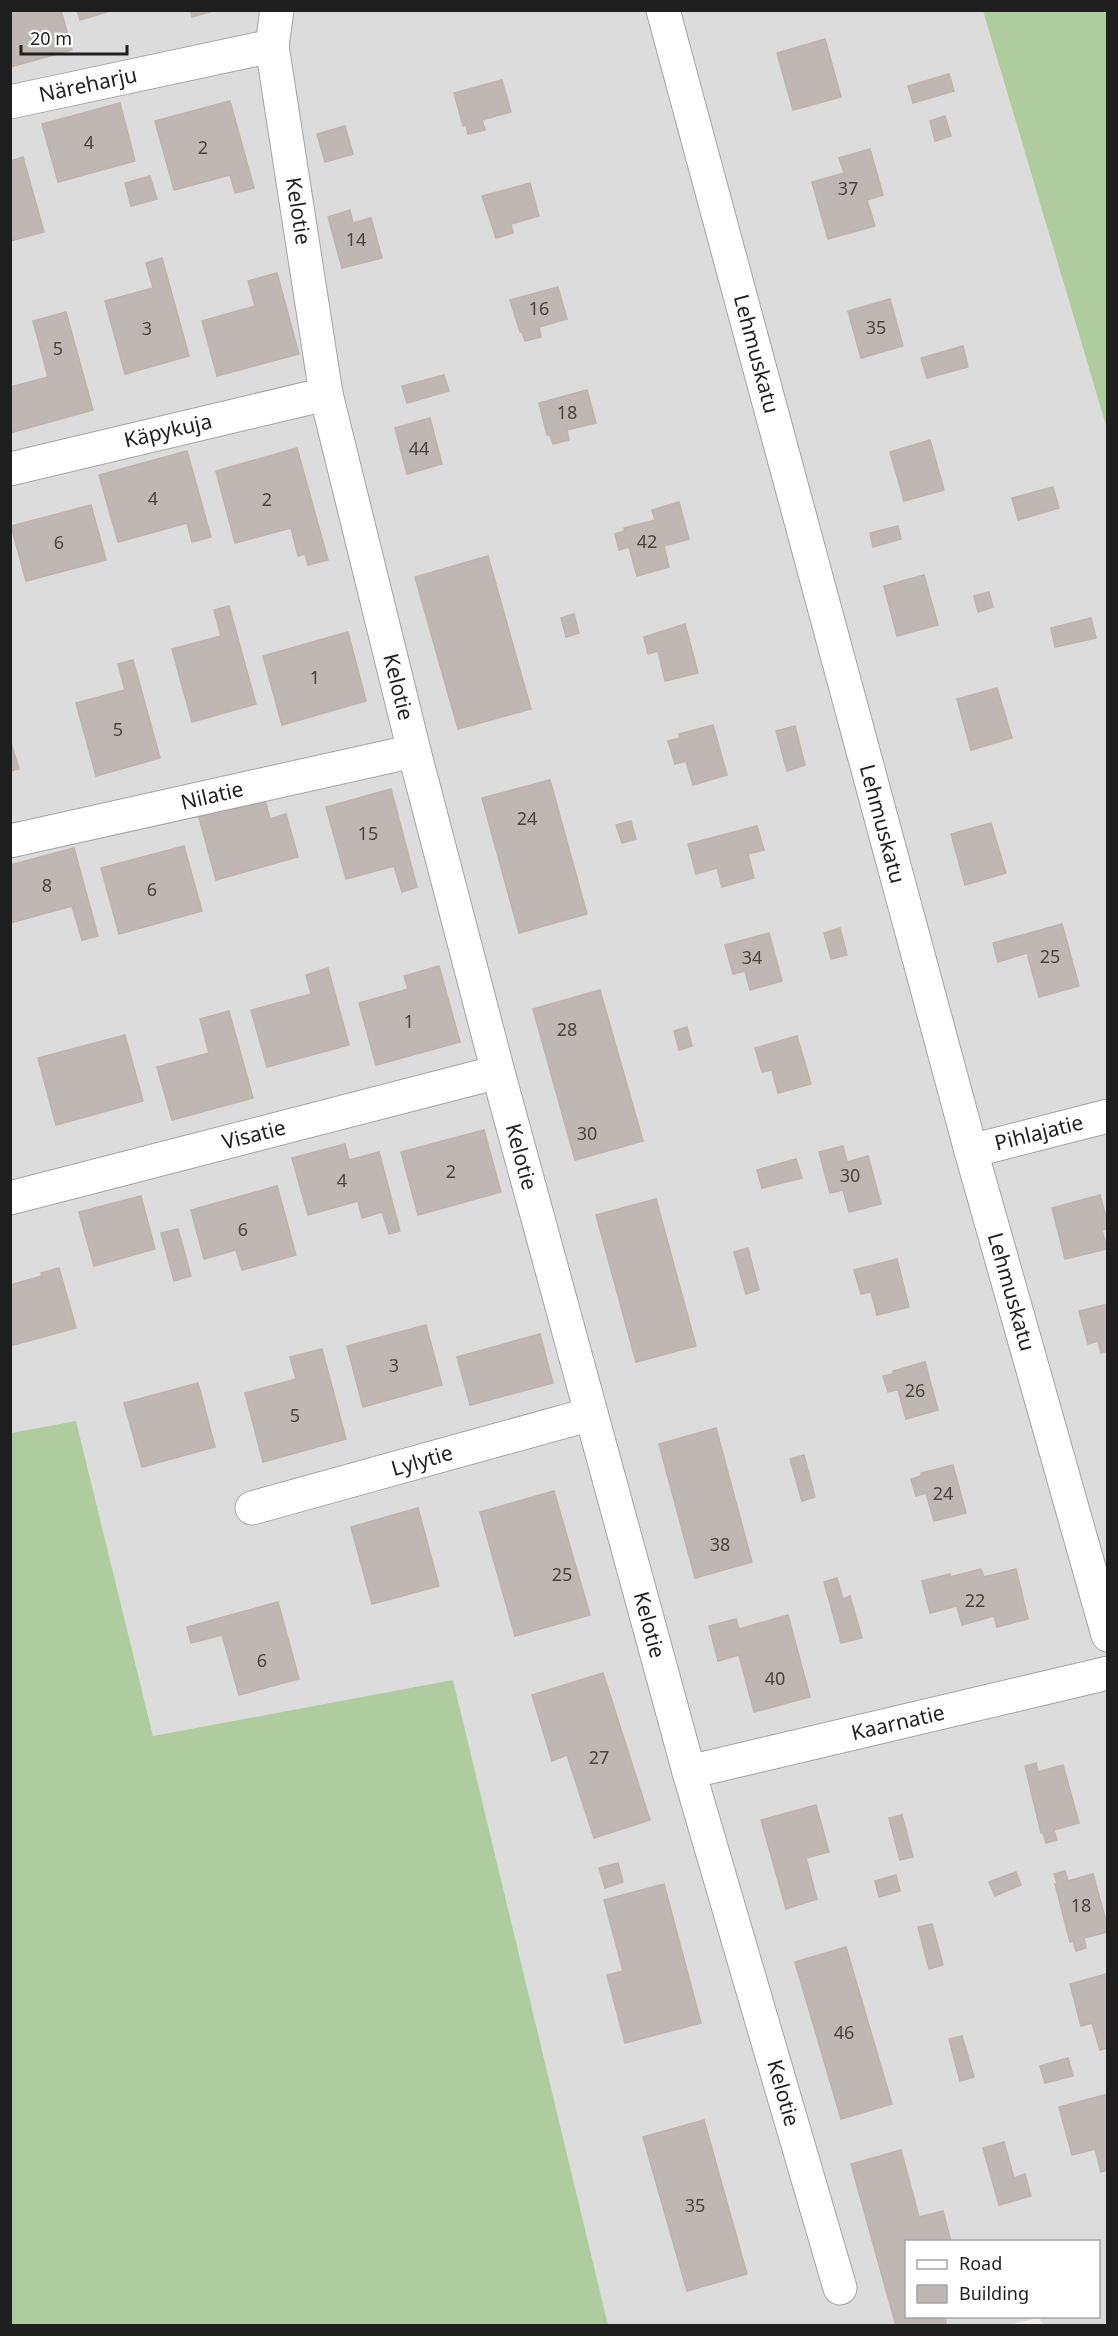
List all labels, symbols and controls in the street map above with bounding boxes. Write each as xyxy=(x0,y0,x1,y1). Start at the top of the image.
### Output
scale bar xyxy=(21,18,128,56)
text: 20 m xyxy=(30,26,72,50)
street label: Näreharju xyxy=(36,60,139,108)
house number: 4 xyxy=(84,130,94,154)
house number: 2 xyxy=(198,135,208,159)
street label: Kelotie xyxy=(280,175,318,247)
house number: 37 xyxy=(838,176,858,200)
house number: 14 xyxy=(346,227,366,251)
street label: Lehmuskatu xyxy=(728,291,786,416)
house number: 16 xyxy=(529,296,549,320)
house number: 35 xyxy=(866,315,886,339)
house number: 3 xyxy=(142,316,152,340)
house number: 5 xyxy=(53,336,63,360)
house number: 18 xyxy=(557,400,577,424)
street label: Käpykuja xyxy=(121,406,214,454)
house number: 44 xyxy=(409,436,429,460)
house number: 4 xyxy=(148,486,158,510)
house number: 2 xyxy=(262,487,272,511)
house number: 42 xyxy=(637,529,657,553)
house number: 6 xyxy=(54,530,64,554)
street label: Kelotie xyxy=(377,650,421,723)
house number: 1 xyxy=(310,665,320,689)
house number: 5 xyxy=(113,717,123,741)
street label: Lehmuskatu xyxy=(854,761,912,886)
street label: Nilatie xyxy=(178,774,246,816)
house number: 24 xyxy=(517,806,537,830)
house number: 15 xyxy=(358,821,378,845)
house number: 8 xyxy=(42,873,52,897)
house number: 6 xyxy=(147,877,157,901)
house number: 25 xyxy=(1040,944,1060,968)
house number: 34 xyxy=(742,945,762,969)
house number: 1 xyxy=(404,1009,414,1033)
house number: 28 xyxy=(557,1017,577,1041)
street label: Pihlajatie xyxy=(992,1108,1086,1157)
street label: Visatie xyxy=(219,1113,289,1155)
street label: Kelotie xyxy=(500,1120,544,1193)
house number: 30 xyxy=(577,1121,597,1145)
house number: 2 xyxy=(446,1159,456,1183)
house number: 30 xyxy=(840,1163,860,1187)
house number: 4 xyxy=(337,1168,347,1192)
house number: 6 xyxy=(238,1217,248,1241)
street label: Lehmuskatu xyxy=(982,1229,1042,1354)
house number: 3 xyxy=(389,1353,399,1377)
house number: 26 xyxy=(905,1378,925,1402)
house number: 5 xyxy=(290,1403,300,1427)
street label: Lylytie xyxy=(388,1438,456,1482)
house number: 24 xyxy=(933,1481,953,1505)
house number: 38 xyxy=(710,1532,730,1556)
house number: 25 xyxy=(552,1562,572,1586)
street label: Kelotie xyxy=(628,1588,672,1661)
house number: 22 xyxy=(965,1588,985,1612)
house number: 6 xyxy=(257,1648,267,1672)
house number: 40 xyxy=(765,1666,785,1690)
street label: Kaarnatie xyxy=(848,1698,947,1746)
house number: 27 xyxy=(589,1745,609,1769)
house number: 18 xyxy=(1071,1893,1091,1917)
house number: 46 xyxy=(834,2020,854,2044)
street label: Kelotie xyxy=(761,2056,807,2129)
house number: 35 xyxy=(685,2193,705,2217)
legend xyxy=(905,2240,1100,2318)
text: Road xyxy=(959,2251,1002,2275)
text: Building xyxy=(959,2281,1029,2305)

